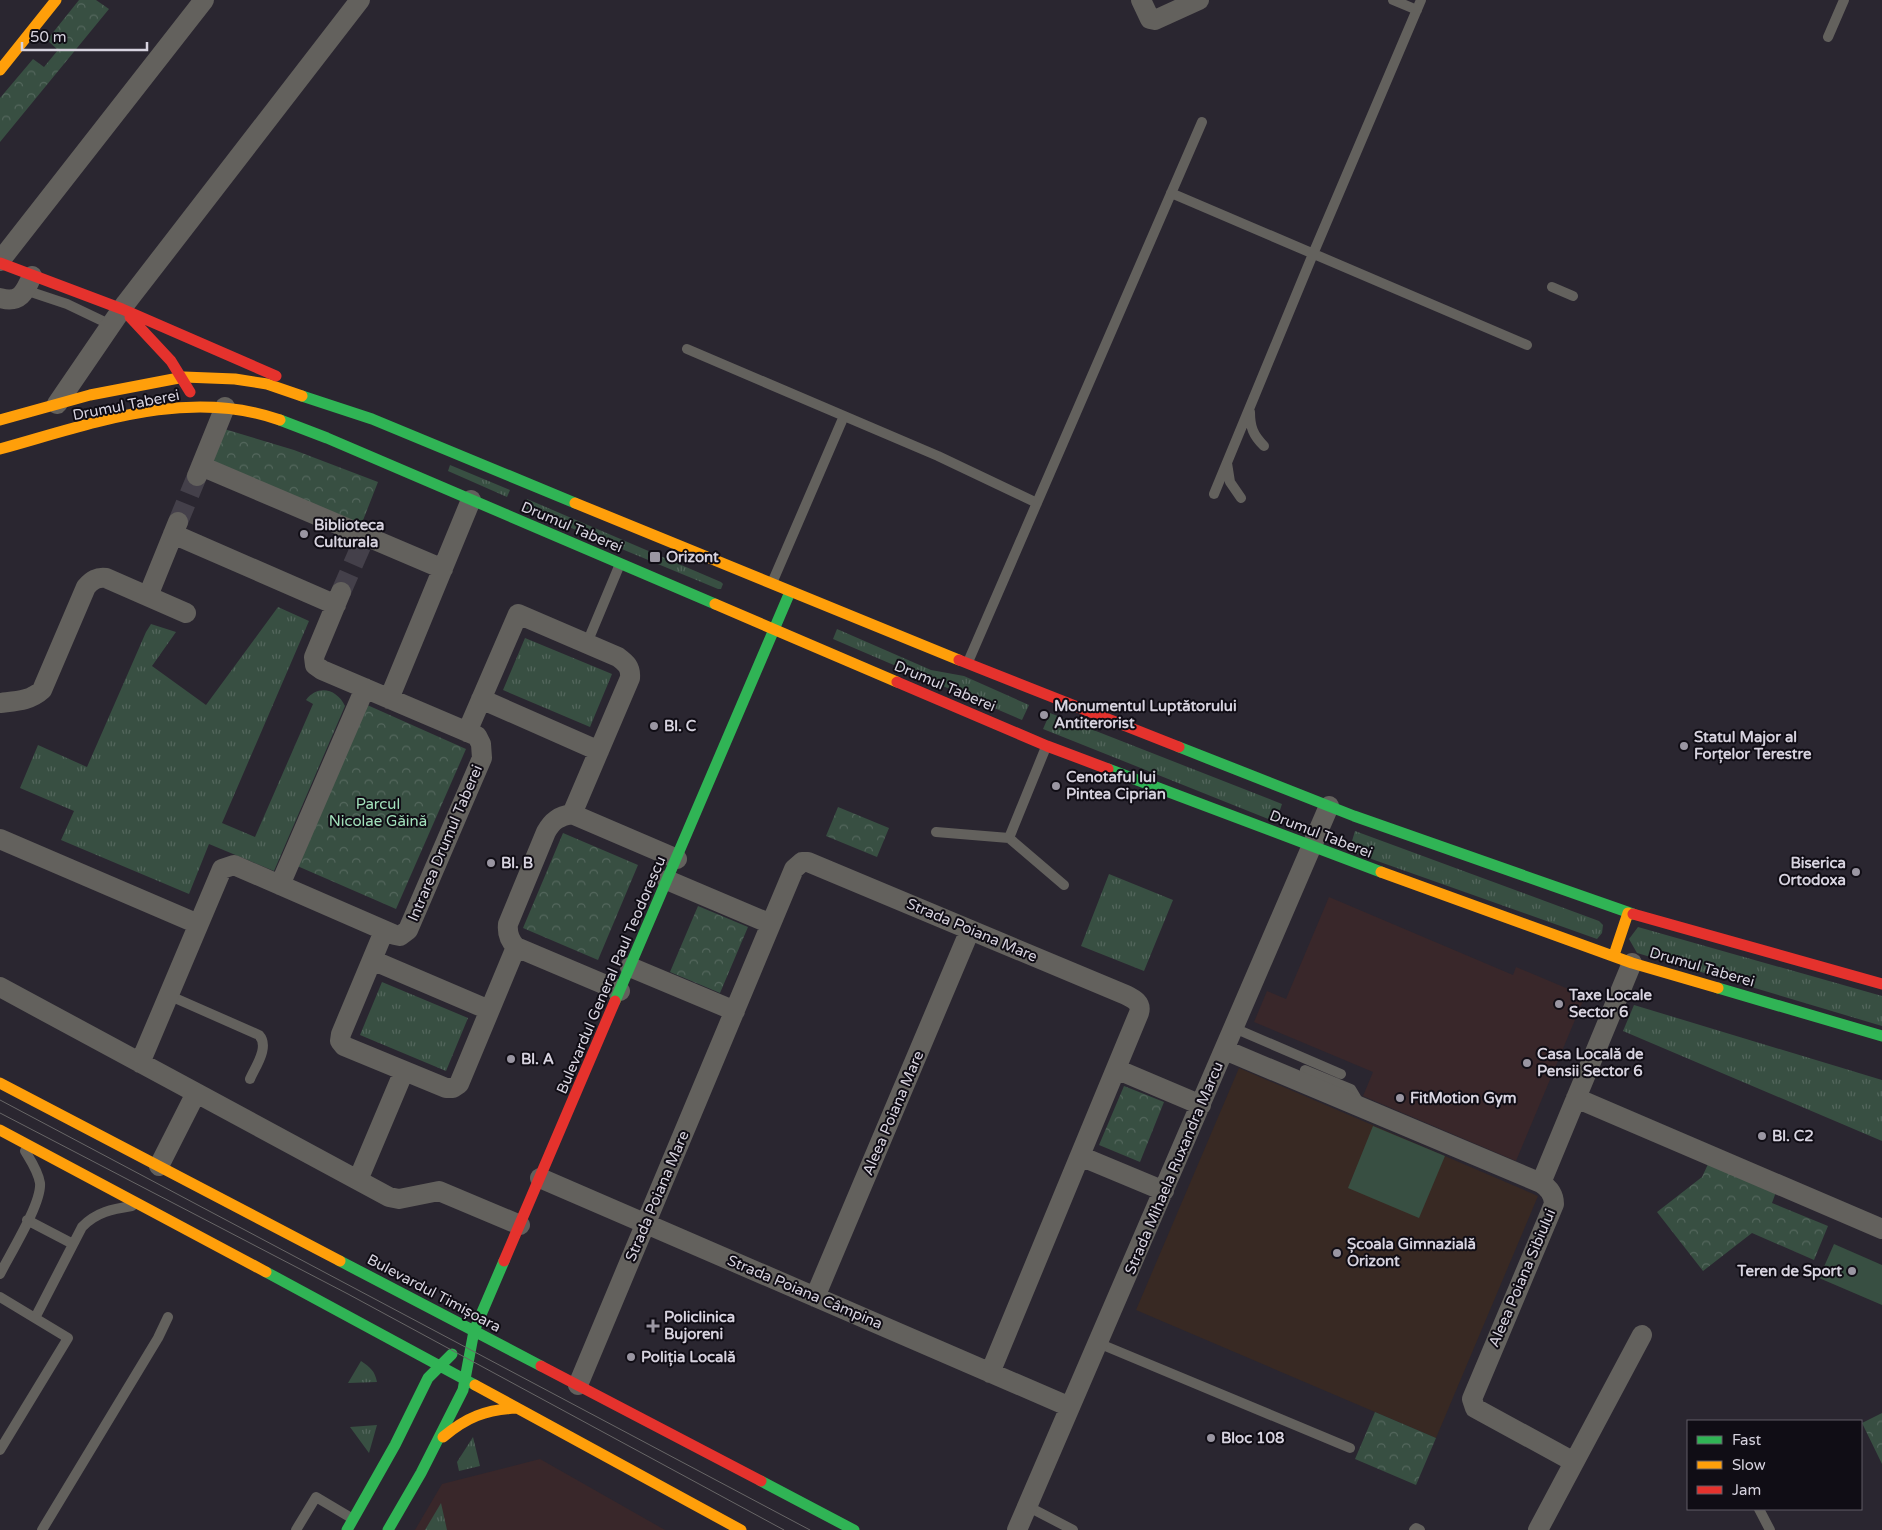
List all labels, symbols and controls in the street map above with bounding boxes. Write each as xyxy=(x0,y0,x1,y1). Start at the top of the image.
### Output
scale bar xyxy=(22,20,148,52)
text: 50 m xyxy=(30,28,67,46)
street label: Drumul Taberei xyxy=(71,386,181,424)
street label: Drumul Taberei xyxy=(519,498,625,556)
place label: Biblioteca Culturala xyxy=(314,516,385,551)
marker: Biblioteca Culturala xyxy=(298,528,310,540)
place label: Orizont xyxy=(666,548,719,566)
marker: Orizont xyxy=(648,550,662,564)
street label: Drumul Taberei xyxy=(892,657,998,715)
place label: Monumentul Luptătorului Antiterorist xyxy=(1054,697,1237,732)
marker: Monumentul Luptătorului Antiterorist xyxy=(1038,709,1050,721)
place label: Bl. C xyxy=(664,717,697,735)
marker: Bl. C xyxy=(648,720,660,732)
place label: Statul Major al Forțelor Terestre xyxy=(1694,728,1812,764)
marker: Statul Major al Forțelor Terestre xyxy=(1678,740,1690,752)
street label: Intrarea Drumul Taberei xyxy=(404,762,486,924)
place label: Cenotaful lui Pintea Ciprian xyxy=(1066,768,1166,804)
marker: Cenotaful lui Pintea Ciprian xyxy=(1050,780,1062,792)
park label: Parcul Nicolae Găină xyxy=(329,795,427,830)
street label: Drumul Taberei xyxy=(1267,806,1375,862)
street label: Bulevardul General Paul Teodorescu xyxy=(553,853,669,1097)
place label: Bl. B xyxy=(501,854,533,872)
place label: Biserica Ortodoxa xyxy=(1779,854,1846,889)
marker: Bl. B xyxy=(485,857,497,869)
marker: Biserica Ortodoxa xyxy=(1850,866,1862,878)
street label: Strada Poiana Mare xyxy=(904,894,1040,966)
street label: Drumul Taberei xyxy=(1647,943,1757,991)
place label: Taxe Locale Sector 6 xyxy=(1568,986,1653,1021)
marker: Taxe Locale Sector 6 xyxy=(1553,998,1565,1010)
place label: Casa Locală de Pensii Sector 6 xyxy=(1537,1045,1644,1080)
street label: Aleea Poiana Mare xyxy=(859,1048,927,1178)
place label: Bl. A xyxy=(521,1050,554,1068)
marker: Bl. A xyxy=(505,1053,517,1065)
marker: Casa Locală de Pensii Sector 6 xyxy=(1521,1057,1533,1069)
street label: Strada Mihaela Ruxandra Marcu xyxy=(1121,1059,1227,1277)
place label: FitMotion Gym xyxy=(1410,1089,1517,1108)
marker: FitMotion Gym xyxy=(1394,1092,1406,1104)
place label: Bl. C2 xyxy=(1772,1127,1814,1145)
street label: Strada Poiana Mare xyxy=(621,1128,693,1264)
marker: Bl. C2 xyxy=(1756,1130,1768,1142)
street label: Aleea Poiana Sibiului xyxy=(1485,1206,1559,1350)
place label: Școala Gimnazială Orizont xyxy=(1347,1235,1476,1270)
marker: Școala Gimnazială Orizont xyxy=(1331,1247,1343,1259)
street label: Bulevardul Timișoara xyxy=(364,1250,504,1336)
street label: Strada Poiana Câmpina xyxy=(725,1251,885,1333)
place label: Teren de Sport xyxy=(1736,1262,1842,1281)
marker: Teren de Sport xyxy=(1846,1265,1858,1277)
place label: Policlinica Bujoreni xyxy=(664,1308,735,1344)
marker: Policlinica Bujoreni xyxy=(646,1319,660,1333)
place label: Poliția Locală xyxy=(641,1348,736,1367)
marker: Poliția Locală xyxy=(625,1351,637,1363)
legend xyxy=(1687,1420,1862,1510)
place label: Bloc 108 xyxy=(1221,1429,1285,1447)
text: Fast xyxy=(1732,1431,1762,1449)
marker: Bloc 108 xyxy=(1205,1432,1217,1444)
text: Slow xyxy=(1732,1456,1766,1474)
text: Jam xyxy=(1732,1481,1761,1499)

